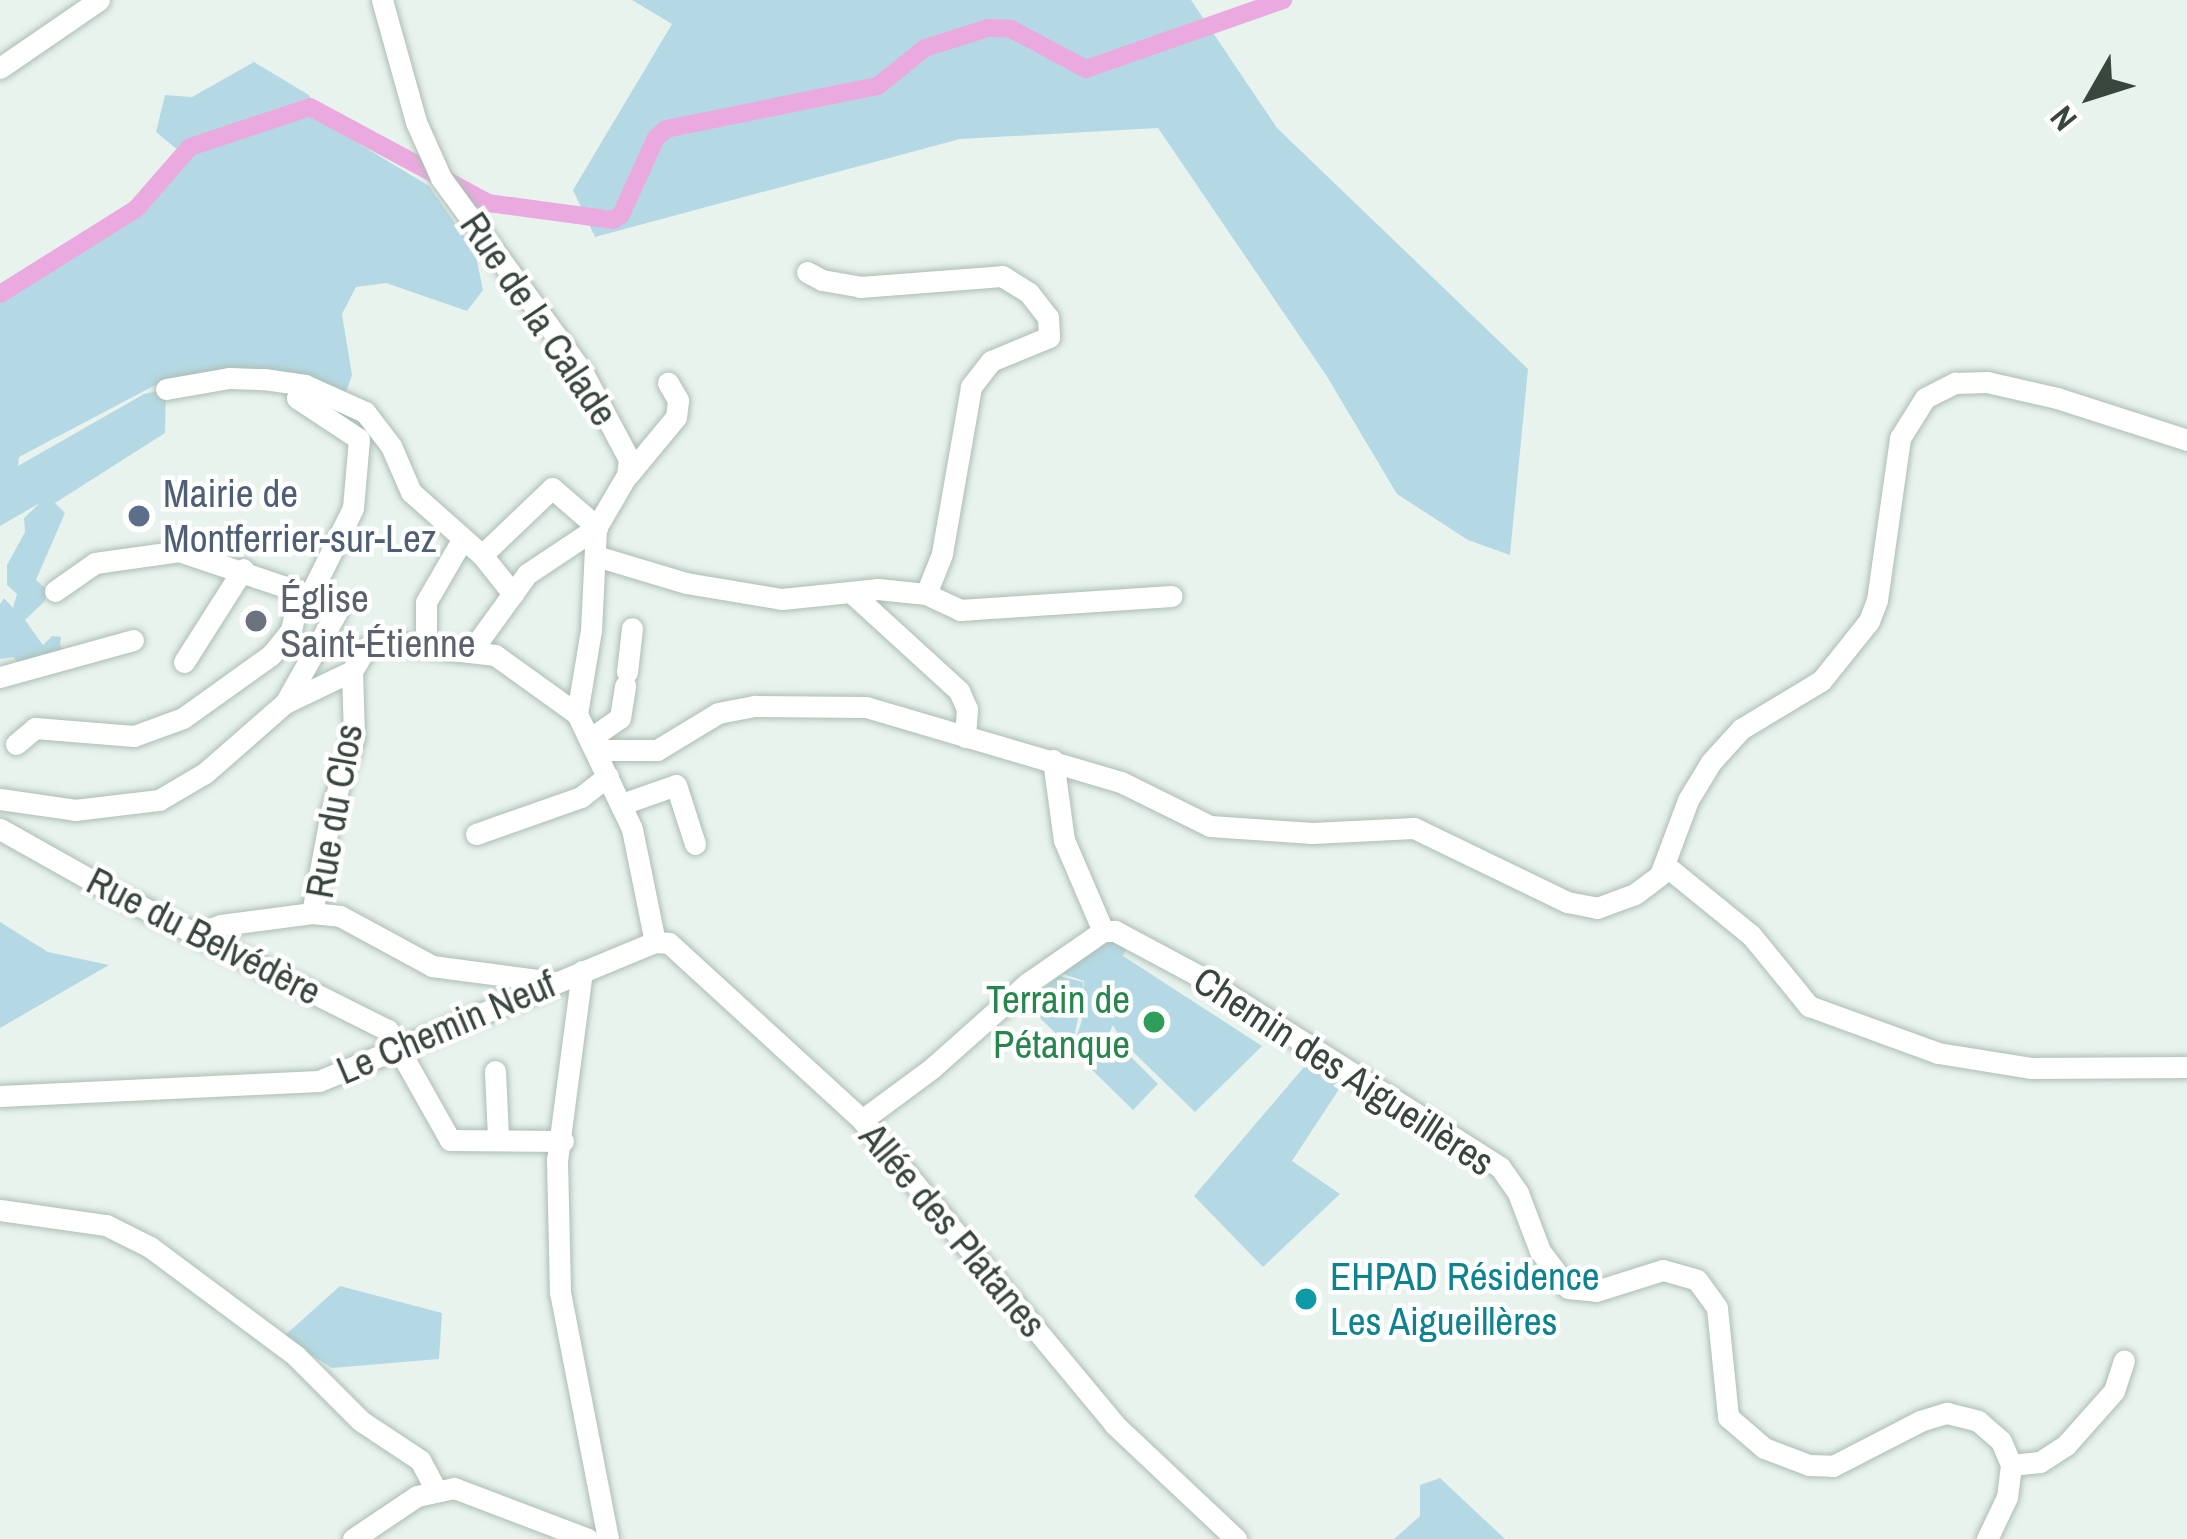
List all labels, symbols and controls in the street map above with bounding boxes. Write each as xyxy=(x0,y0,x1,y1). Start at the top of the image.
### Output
north arrow xyxy=(2031,36,2151,156)
text: N xyxy=(2040,97,2086,140)
street label: Rue de la Calade xyxy=(451,203,627,435)
place label: Mairie de Montferrier-sur-Lez xyxy=(163,471,437,562)
marker: Mairie de Montferrier-sur-Lez xyxy=(126,503,152,529)
place label: Église Saint-Étienne xyxy=(280,576,476,667)
marker: Église Saint-Étienne xyxy=(243,608,269,634)
street label: Rue du Clos xyxy=(296,720,372,902)
street label: Rue du Belvédère xyxy=(79,857,329,1015)
street label: Chemin des Aigueillères xyxy=(1184,956,1504,1186)
street label: Le Chemin Neuf xyxy=(330,960,562,1094)
place label: Terrain de Pétanque xyxy=(986,977,1130,1068)
marker: Terrain de Pétanque xyxy=(1141,1009,1167,1035)
street label: Allée des Platanes xyxy=(850,1114,1056,1346)
place label: EHPAD Résidence Les Aigueillères xyxy=(1330,1254,1600,1345)
marker: EHPAD Résidence Les Aigueillères xyxy=(1293,1286,1319,1312)

